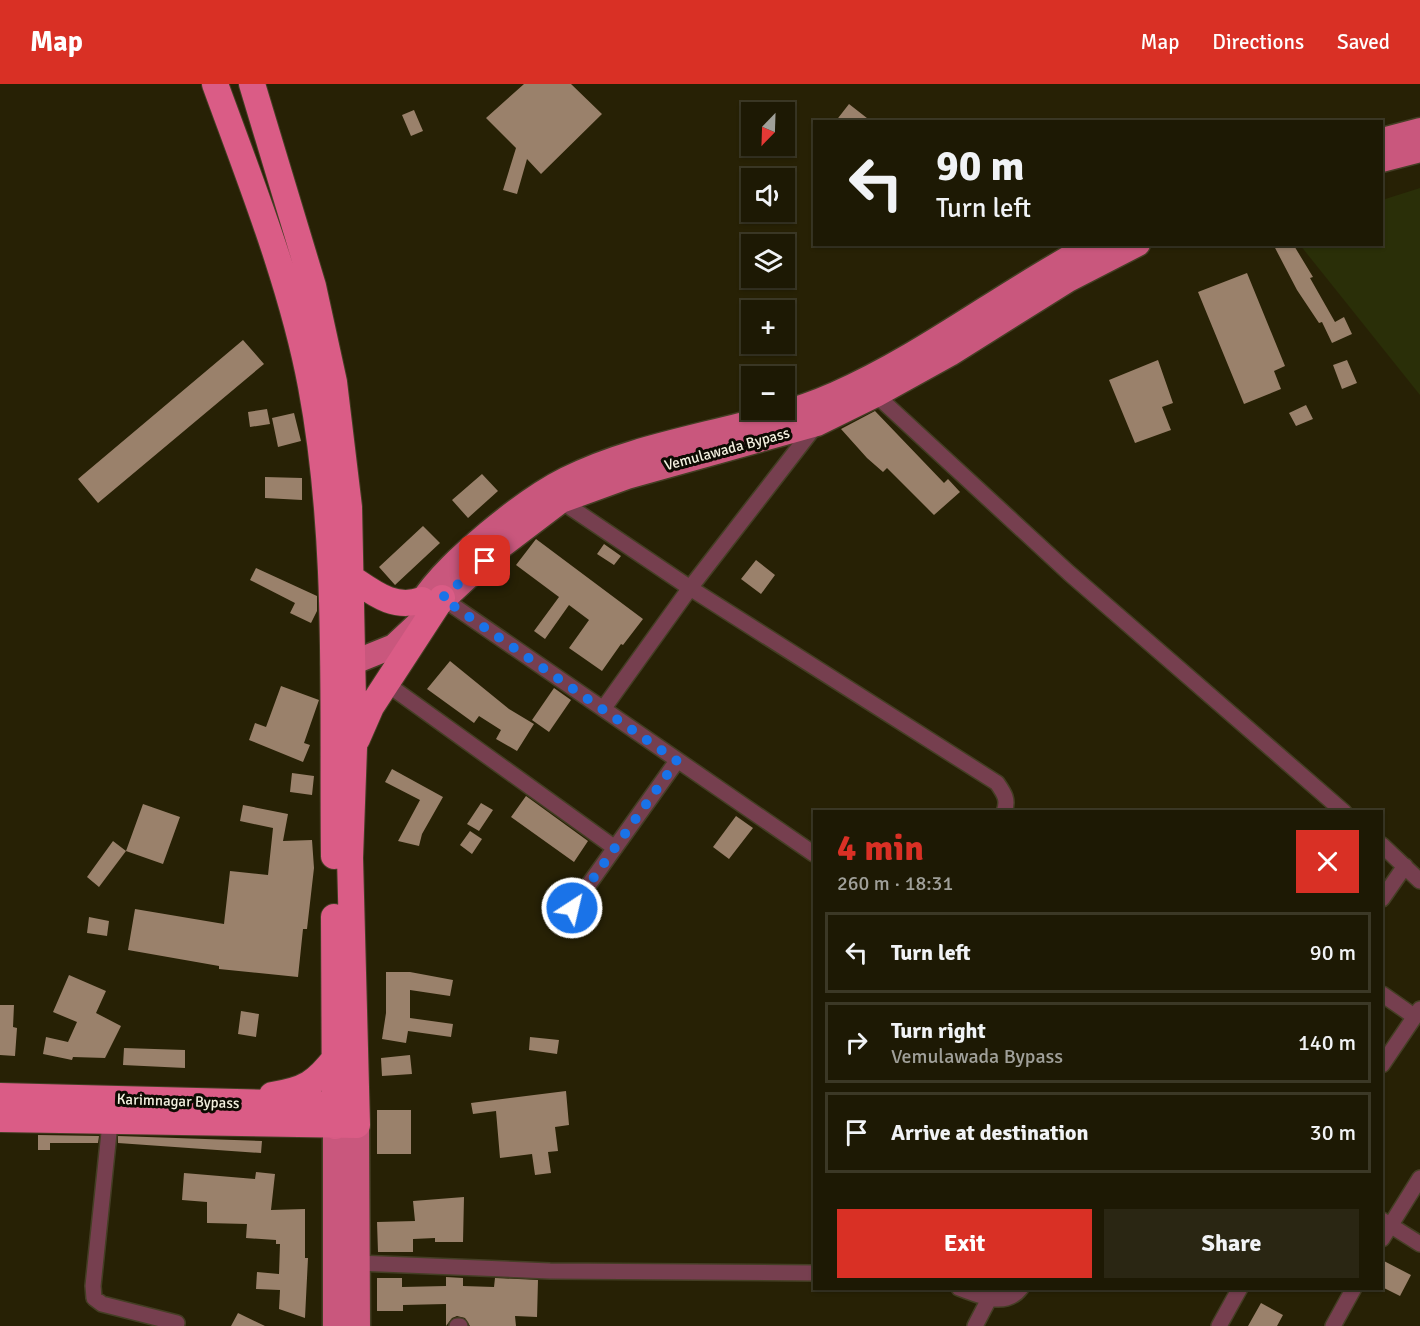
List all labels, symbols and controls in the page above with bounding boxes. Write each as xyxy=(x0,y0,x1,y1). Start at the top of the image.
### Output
text: Map xyxy=(30,25,83,59)
text: Map xyxy=(1141,29,1179,55)
text: Directions xyxy=(1212,29,1304,55)
text: Saved xyxy=(1337,29,1390,55)
north arrow xyxy=(741,102,795,156)
map controls xyxy=(741,102,795,420)
text: 90 m xyxy=(936,141,1025,192)
icon: left xyxy=(837,144,915,222)
button: sound xyxy=(741,168,795,222)
text: Turn left xyxy=(936,192,1031,225)
button: layers xyxy=(741,234,795,288)
button: + xyxy=(741,300,795,354)
button: − xyxy=(741,366,795,420)
street label: Vemulawada Bypass xyxy=(662,423,792,474)
pin xyxy=(459,535,510,586)
icon: arrive xyxy=(468,544,501,577)
text: 4 min xyxy=(837,826,924,871)
button: close xyxy=(1296,830,1359,893)
text: 260 m · 18:31 xyxy=(837,871,953,896)
position arrow xyxy=(540,876,604,940)
icon: left xyxy=(840,936,873,969)
text: Turn left xyxy=(891,939,971,966)
text: 90 m xyxy=(1310,939,1356,966)
text: Turn right xyxy=(891,1017,986,1044)
icon: right xyxy=(840,1026,873,1059)
text: 140 m xyxy=(1298,1029,1356,1056)
text: Vemulawada Bypass xyxy=(891,1044,1063,1069)
street label: Karimnagar Bypass xyxy=(116,1090,240,1112)
icon: arrive xyxy=(840,1116,873,1149)
text: Arrive at destination xyxy=(891,1119,1088,1146)
text: 30 m xyxy=(1310,1119,1356,1146)
button: Exit xyxy=(837,1209,1092,1278)
button: Share xyxy=(1104,1209,1359,1278)

